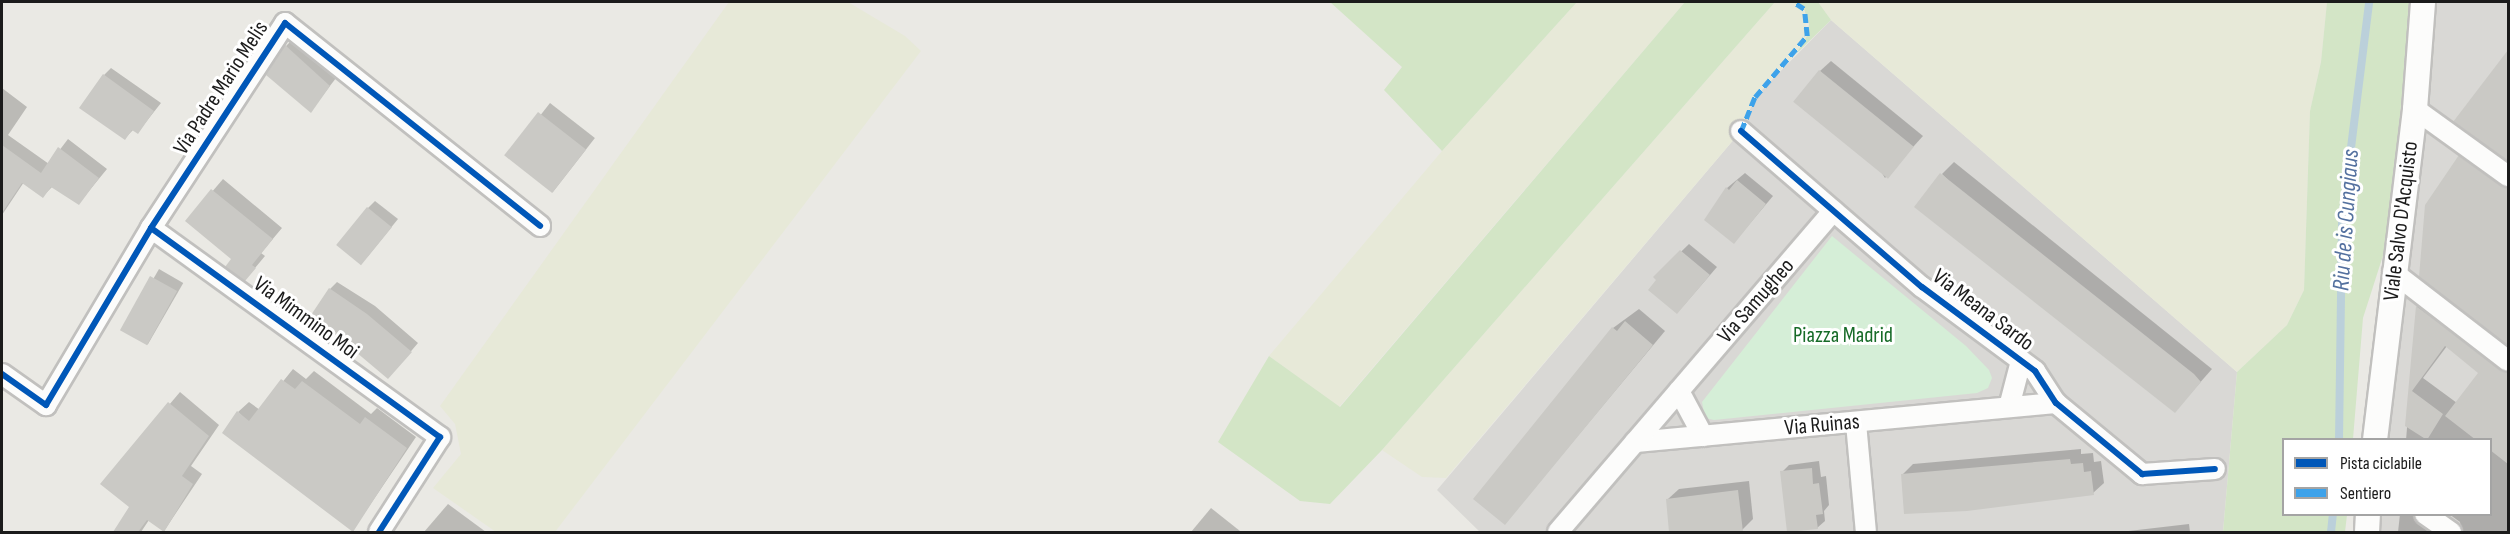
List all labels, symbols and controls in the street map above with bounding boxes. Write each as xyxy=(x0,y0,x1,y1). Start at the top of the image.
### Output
street label: Via Padre Mario Melis xyxy=(168,16,274,160)
street label: Viale Salvo D'Acquisto xyxy=(2378,140,2424,302)
water label: Riu de is Cungiaus xyxy=(2327,148,2365,292)
street label: Via Samugheo xyxy=(1712,253,1800,349)
street label: Via Meana Sardo xyxy=(1927,263,2039,357)
street label: Via Mimmino Moi xyxy=(248,271,364,365)
park label: Piazza Madrid xyxy=(1793,323,1893,349)
street label: Via Ruinas xyxy=(1783,409,1861,441)
legend xyxy=(2282,438,2492,516)
text: Pista ciclabile xyxy=(2340,453,2422,474)
text: Sentiero xyxy=(2340,483,2391,504)

